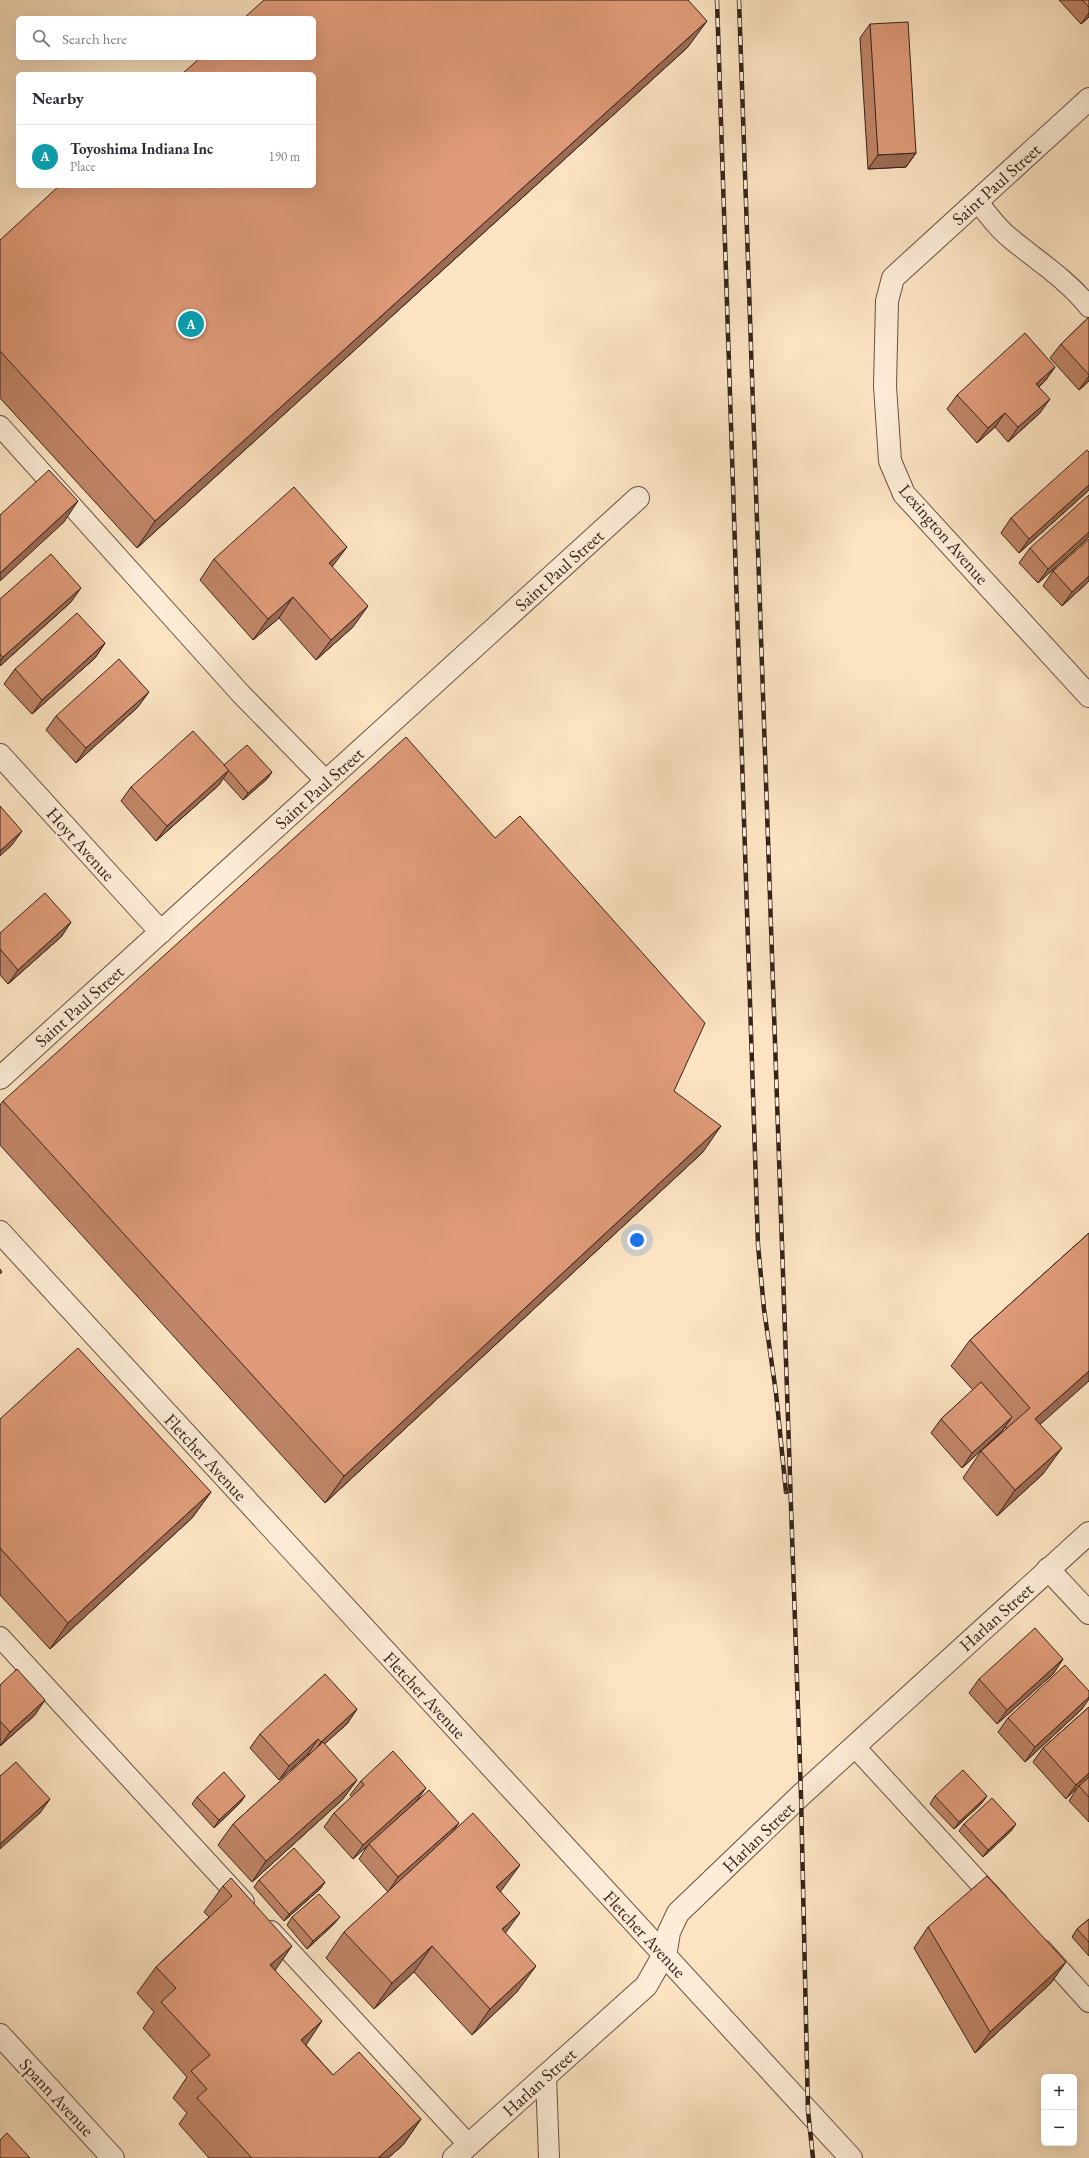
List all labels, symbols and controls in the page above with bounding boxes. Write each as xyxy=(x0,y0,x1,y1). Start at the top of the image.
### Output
search box xyxy=(16,16,316,60)
icon: search xyxy=(30,27,52,49)
text: Search here xyxy=(62,29,127,48)
text: Nearby xyxy=(32,87,84,109)
street label: Saint Paul Street xyxy=(947,138,1046,230)
text: Toyoshima Indiana Inc xyxy=(70,139,213,158)
text: A xyxy=(40,148,50,165)
text: 190 m xyxy=(269,148,300,165)
text: Place xyxy=(70,158,96,175)
pin: A xyxy=(178,309,204,339)
street label: Lexington Avenue xyxy=(894,479,994,589)
street label: Saint Paul Street xyxy=(510,524,609,616)
street label: Saint Paul Street xyxy=(270,742,369,834)
street label: Hoyt Avenue xyxy=(42,802,120,886)
street label: Saint Paul Street xyxy=(30,960,129,1052)
your location xyxy=(627,1230,647,1250)
street label: Fletcher Avenue xyxy=(160,1409,252,1505)
street label: Harlan Street xyxy=(954,1577,1038,1656)
street label: Fletcher Avenue xyxy=(379,1647,471,1743)
street label: Harlan Street xyxy=(717,1797,799,1877)
street label: Fletcher Avenue xyxy=(599,1886,691,1982)
street label: Harlan Street xyxy=(497,2042,581,2121)
street label: Spann Avenue xyxy=(15,2053,99,2141)
map controls xyxy=(1041,2074,1077,2146)
button: + xyxy=(1041,2074,1077,2110)
button: − xyxy=(1041,2110,1077,2146)

